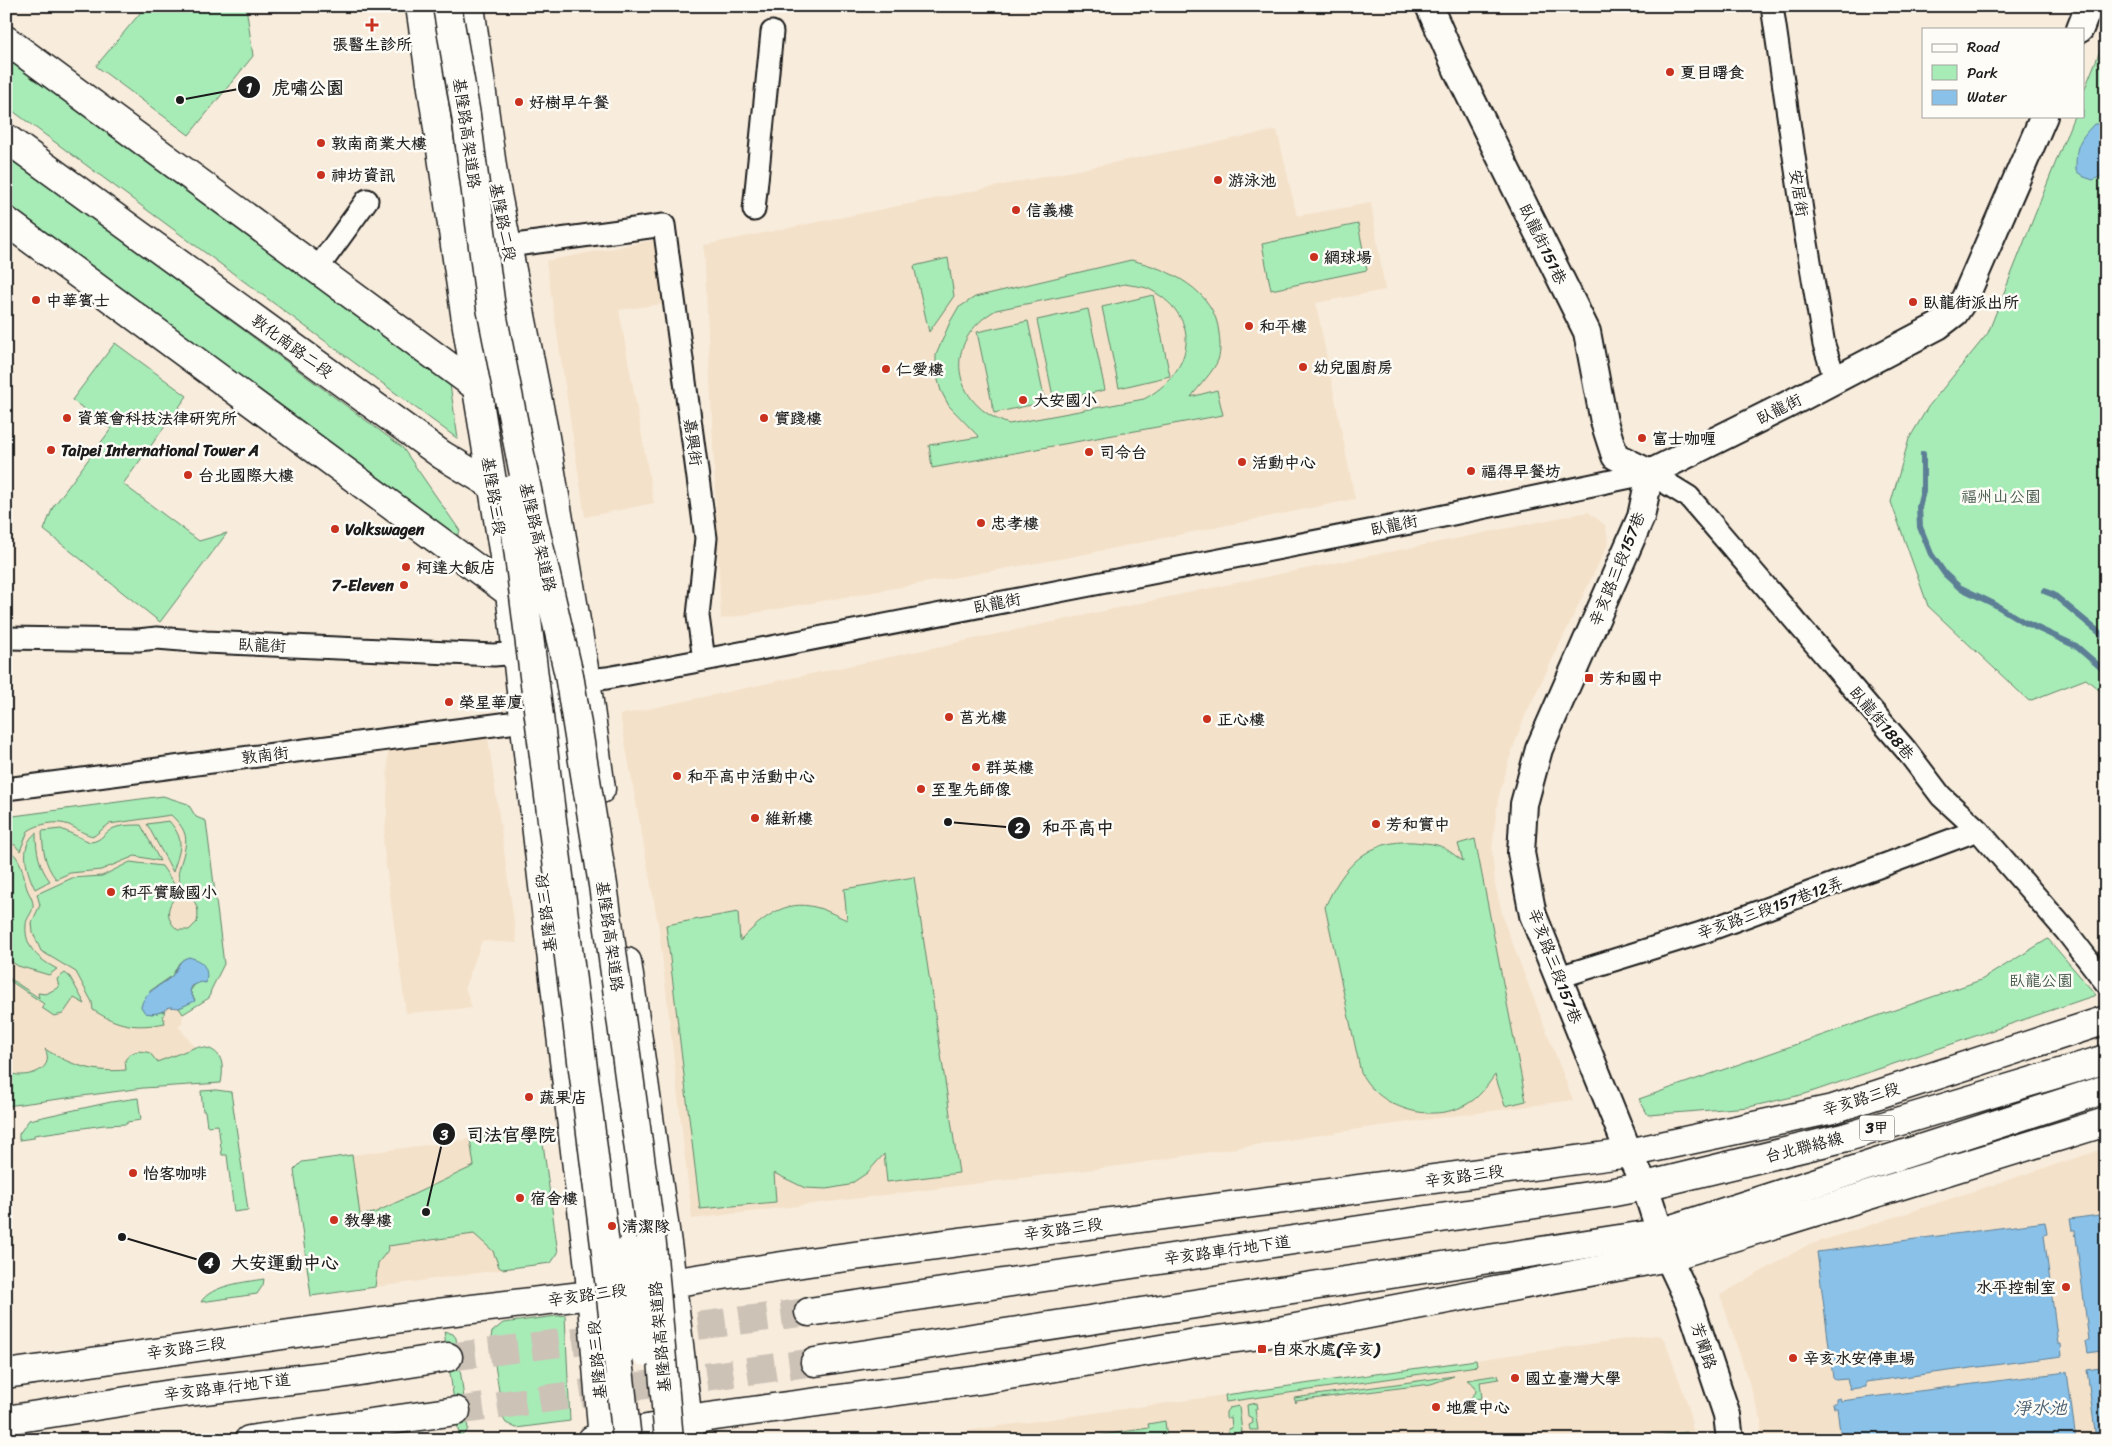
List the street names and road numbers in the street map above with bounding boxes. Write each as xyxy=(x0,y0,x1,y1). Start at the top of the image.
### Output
street label: 基隆路高架道路 xyxy=(445,76,489,190)
street label: 安居街 xyxy=(1781,167,1817,219)
street label: 基隆路二段 xyxy=(481,180,525,264)
street label: 臥龍街151巷 xyxy=(1511,198,1575,290)
street label: 敦化南路二段 xyxy=(245,306,339,386)
street label: 臥龍街 xyxy=(1751,385,1807,433)
street label: 嘉興街 xyxy=(675,416,711,468)
street label: 基隆路三段 xyxy=(473,454,515,538)
street label: 基隆路高架道路 xyxy=(511,479,565,595)
street label: 臥龍街 xyxy=(1368,506,1420,544)
street label: 辛亥路三段157巷 xyxy=(1581,507,1653,631)
street label: 臥龍街 xyxy=(971,584,1023,622)
street label: 臥龍街 xyxy=(238,630,286,660)
street label: 臥龍街188巷 xyxy=(1842,679,1922,767)
street label: 敦南街 xyxy=(239,738,291,772)
street label: 辛亥路三段157巷12弄 xyxy=(1693,868,1847,948)
street label: 基隆路三段 xyxy=(527,872,565,954)
street label: 基隆路高架道路 xyxy=(588,879,632,993)
street label: 辛亥路三段157巷 xyxy=(1520,904,1590,1028)
street label: 辛亥路三段 xyxy=(1819,1073,1903,1125)
road number: 3甲 xyxy=(1860,1116,1894,1140)
street label: 台北聯絡線 xyxy=(1762,1123,1846,1171)
street label: 辛亥路三段 xyxy=(1422,1156,1506,1196)
street label: 辛亥路三段 xyxy=(1021,1209,1105,1249)
street label: 辛亥路車行地下道 xyxy=(1162,1227,1292,1273)
street label: 辛亥路三段 xyxy=(545,1275,629,1315)
street label: 基隆路高架道路 xyxy=(641,1280,679,1394)
street label: 基隆路三段 xyxy=(579,1319,615,1401)
street label: 芳蘭路 xyxy=(1683,1319,1725,1373)
street label: 辛亥路三段 xyxy=(144,1328,228,1368)
street label: 辛亥路車行地下道 xyxy=(162,1365,292,1409)

